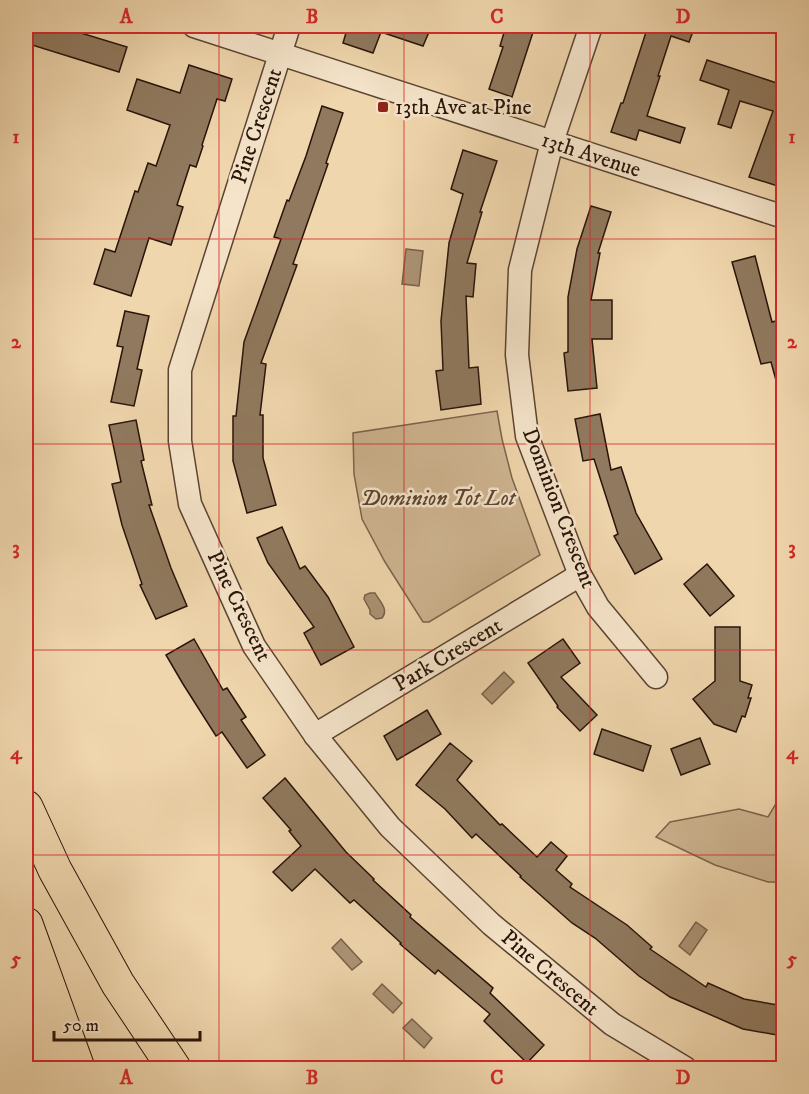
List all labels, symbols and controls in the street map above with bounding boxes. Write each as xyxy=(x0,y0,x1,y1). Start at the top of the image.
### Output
text: A xyxy=(119,5,134,30)
text: B xyxy=(306,5,318,30)
text: C xyxy=(490,5,504,30)
text: D xyxy=(676,5,691,30)
street label: Pine Crescent xyxy=(226,65,288,187)
place label: 13th Ave at Pine xyxy=(395,94,532,121)
marker: 13th Ave at Pine xyxy=(376,100,390,114)
text: 1 xyxy=(12,125,20,150)
text: 1 xyxy=(788,125,796,150)
street label: 13th Avenue xyxy=(538,126,644,184)
text: 2 xyxy=(11,330,22,355)
text: 2 xyxy=(787,330,798,355)
street label: Dominion Crescent xyxy=(516,424,602,592)
park label: Dominion Tot Lot xyxy=(361,485,517,512)
text: 3 xyxy=(12,536,20,561)
text: 3 xyxy=(788,536,796,561)
street label: Pine Crescent xyxy=(201,546,277,666)
street label: Park Crescent xyxy=(389,612,507,698)
text: 4 xyxy=(10,741,23,766)
text: 4 xyxy=(786,741,799,766)
street label: Pine Crescent xyxy=(495,924,605,1022)
text: 5 xyxy=(10,947,21,972)
text: 5 xyxy=(786,947,797,972)
scale bar xyxy=(54,1004,200,1042)
text: 50 m xyxy=(63,1015,99,1037)
text: A xyxy=(119,1066,134,1091)
text: B xyxy=(306,1066,318,1091)
text: C xyxy=(490,1066,504,1091)
text: D xyxy=(676,1066,691,1091)

